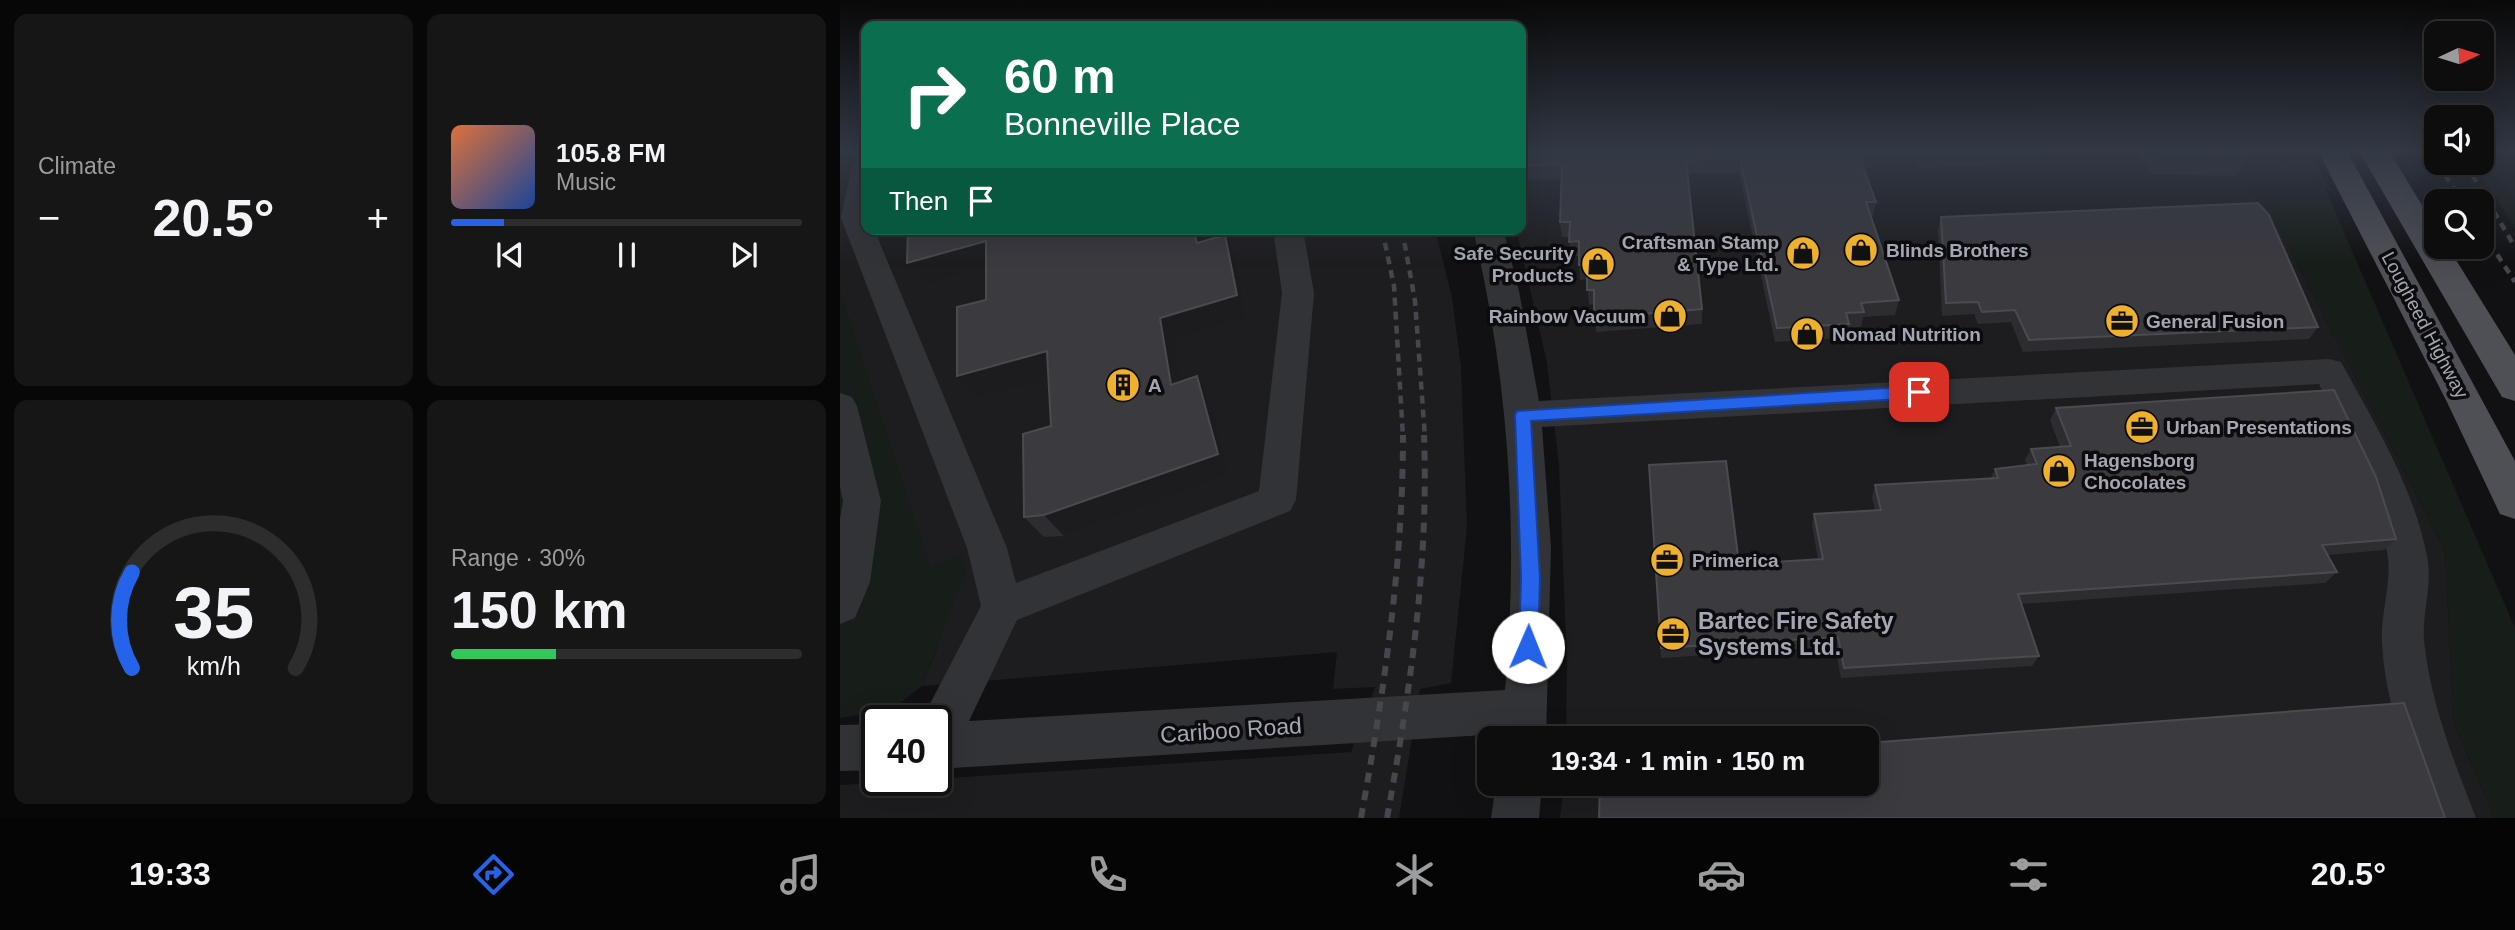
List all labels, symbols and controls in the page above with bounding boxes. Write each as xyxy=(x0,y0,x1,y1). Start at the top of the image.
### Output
north arrow xyxy=(2424,21,2494,91)
map controls xyxy=(2424,21,2494,259)
icon: right xyxy=(889,49,980,140)
text: 60 m xyxy=(1004,49,1116,103)
button: sound xyxy=(2424,105,2494,175)
text: Bonneville Place xyxy=(1004,106,1241,142)
text: 105.8 FM xyxy=(556,138,666,168)
text: Climate xyxy=(38,153,116,179)
text: Music xyxy=(556,169,616,195)
icon: arrive xyxy=(962,182,1000,220)
text: Then xyxy=(889,186,948,216)
text: 20.5° xyxy=(152,189,275,247)
button: search xyxy=(2424,189,2494,259)
text: − xyxy=(38,197,60,239)
text: + xyxy=(367,197,389,239)
shop icon: Blinds Brothers xyxy=(1842,231,1880,269)
place label: Craftsman Stamp & Type Ltd. xyxy=(1622,232,1779,275)
shop icon: Craftsman Stamp & Type Ltd. xyxy=(1784,234,1822,272)
icon: previous xyxy=(491,236,529,274)
icon: pause xyxy=(608,236,646,274)
icon: next xyxy=(725,236,763,274)
place label: Blinds Brothers xyxy=(1886,240,2029,261)
place label: Safe Security Products xyxy=(1454,243,1574,286)
shop icon: Safe Security Products xyxy=(1579,245,1617,283)
street label: Lougheed Highway xyxy=(2378,248,2473,402)
shop icon: Rainbow Vacuum xyxy=(1651,297,1689,335)
office icon: General Fusion xyxy=(2103,302,2141,340)
place label: Rainbow Vacuum xyxy=(1489,306,1646,327)
place label: General Fusion xyxy=(2146,311,2284,332)
shop icon: Nomad Nutrition xyxy=(1788,315,1826,353)
place label: Nomad Nutrition xyxy=(1832,324,1981,345)
pin xyxy=(1889,362,1949,422)
building icon: A xyxy=(1104,366,1142,404)
icon: arrive xyxy=(1900,373,1938,411)
place label: A xyxy=(1148,375,1162,396)
office icon: Urban Presentations xyxy=(2123,408,2161,446)
place label: Urban Presentations xyxy=(2166,417,2352,438)
place label: Hagensborg Chocolates xyxy=(2084,450,2195,493)
shop icon: Hagensborg Chocolates xyxy=(2040,452,2078,490)
office icon: Primerica xyxy=(1648,541,1686,579)
text: Range · 30% xyxy=(451,545,585,571)
place label: Primerica xyxy=(1692,550,1779,571)
text: 35 xyxy=(173,572,254,653)
text: 150 km xyxy=(451,581,627,639)
place label: Bartec Fire Safety Systems Ltd. xyxy=(1698,608,1894,660)
position arrow xyxy=(1491,610,1565,684)
office icon: Bartec Fire Safety Systems Ltd. xyxy=(1654,615,1692,653)
text: km/h xyxy=(186,652,241,680)
speed limit sign: 40 xyxy=(861,705,952,796)
street label: Cariboo Road xyxy=(1159,712,1303,748)
text: 19:34 · 1 min · 150 m xyxy=(1551,746,1805,776)
icon: directions xyxy=(469,850,518,899)
icon: music xyxy=(776,850,825,899)
icon: phone xyxy=(1083,850,1132,899)
icon: climate xyxy=(1390,850,1439,899)
icon: car xyxy=(1697,850,1746,899)
icon: filters xyxy=(2004,850,2053,899)
text: 19:33 xyxy=(129,856,211,892)
text: 20.5° xyxy=(2311,856,2386,892)

